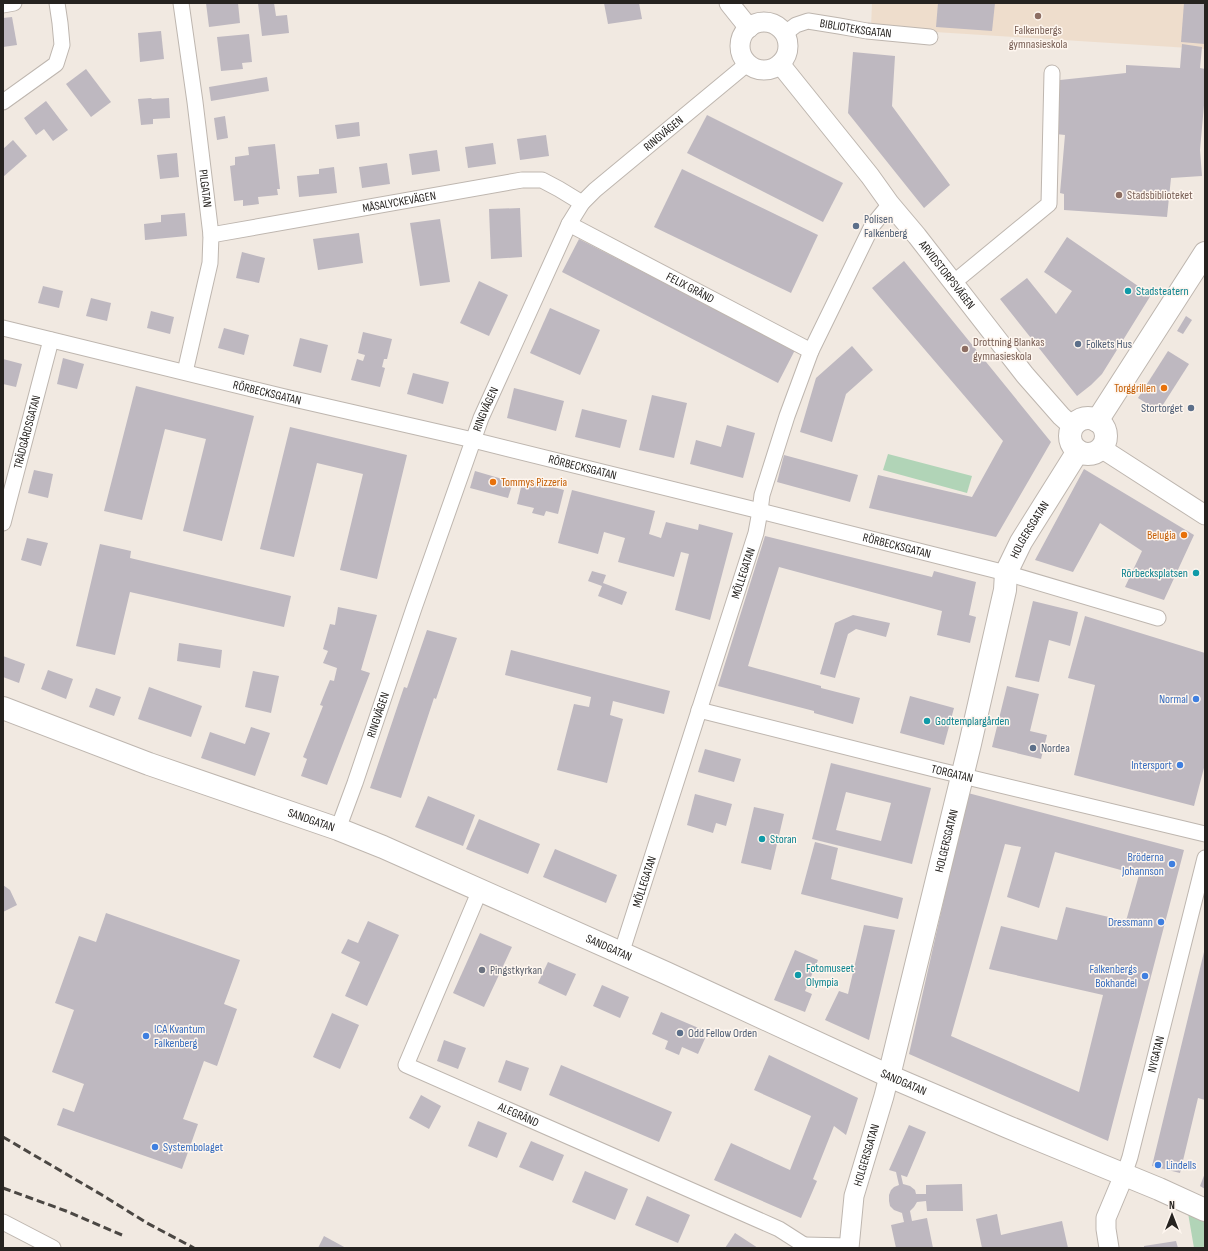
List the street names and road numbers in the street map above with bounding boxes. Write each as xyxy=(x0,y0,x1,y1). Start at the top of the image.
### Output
street label: BIBLIOTEKSGATAN xyxy=(819,16,892,41)
street label: RINGVÄGEN xyxy=(641,113,687,155)
street label: PILGATAN xyxy=(195,169,215,208)
street label: MÅSALYCKEVÄGEN xyxy=(361,188,437,216)
street label: ARVIDSTORPSVÄGEN xyxy=(915,237,978,312)
street label: FELIX GRÄND xyxy=(663,269,717,307)
street label: RÖRBECKSGATAN xyxy=(231,378,303,408)
street label: RINGVÄGEN xyxy=(470,385,502,434)
street label: TRÄDGÅRDSGATAN xyxy=(11,394,44,471)
street label: RÖRBECKSGATAN xyxy=(547,452,618,483)
street label: HOLGERSGATAN xyxy=(1007,498,1053,561)
street label: RÖRBECKSGATAN xyxy=(861,530,932,562)
street label: MÖLLEGATAN xyxy=(728,546,759,601)
street label: RINGVÄGEN xyxy=(364,690,393,740)
street label: TORGATAN xyxy=(930,762,974,786)
street label: SANDGATAN xyxy=(286,805,337,835)
street label: HOLGERSGATAN xyxy=(932,808,962,874)
street label: MÖLLEGATAN xyxy=(629,854,660,909)
street label: SANDGATAN xyxy=(583,931,634,965)
street label: NYGATAN xyxy=(1144,1034,1168,1074)
street label: SANDGATAN xyxy=(878,1066,929,1099)
street label: ALEGRÄND xyxy=(495,1099,541,1131)
street label: HOLGERSGATAN xyxy=(850,1122,883,1188)

